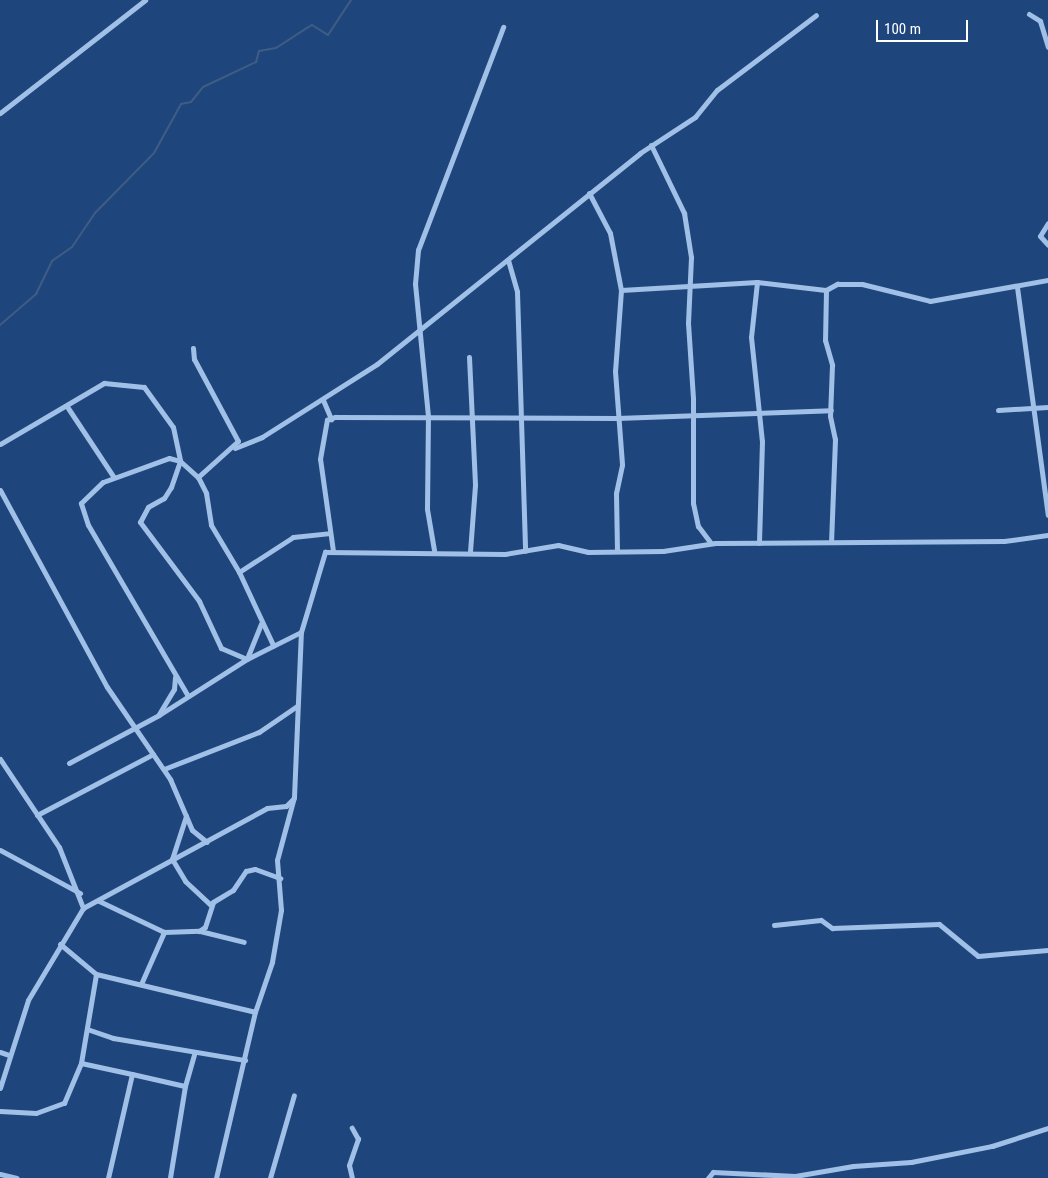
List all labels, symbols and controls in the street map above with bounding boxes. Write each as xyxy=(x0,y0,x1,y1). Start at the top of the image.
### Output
scale bar xyxy=(878,10,970,42)
text: 100 m xyxy=(884,20,921,38)

